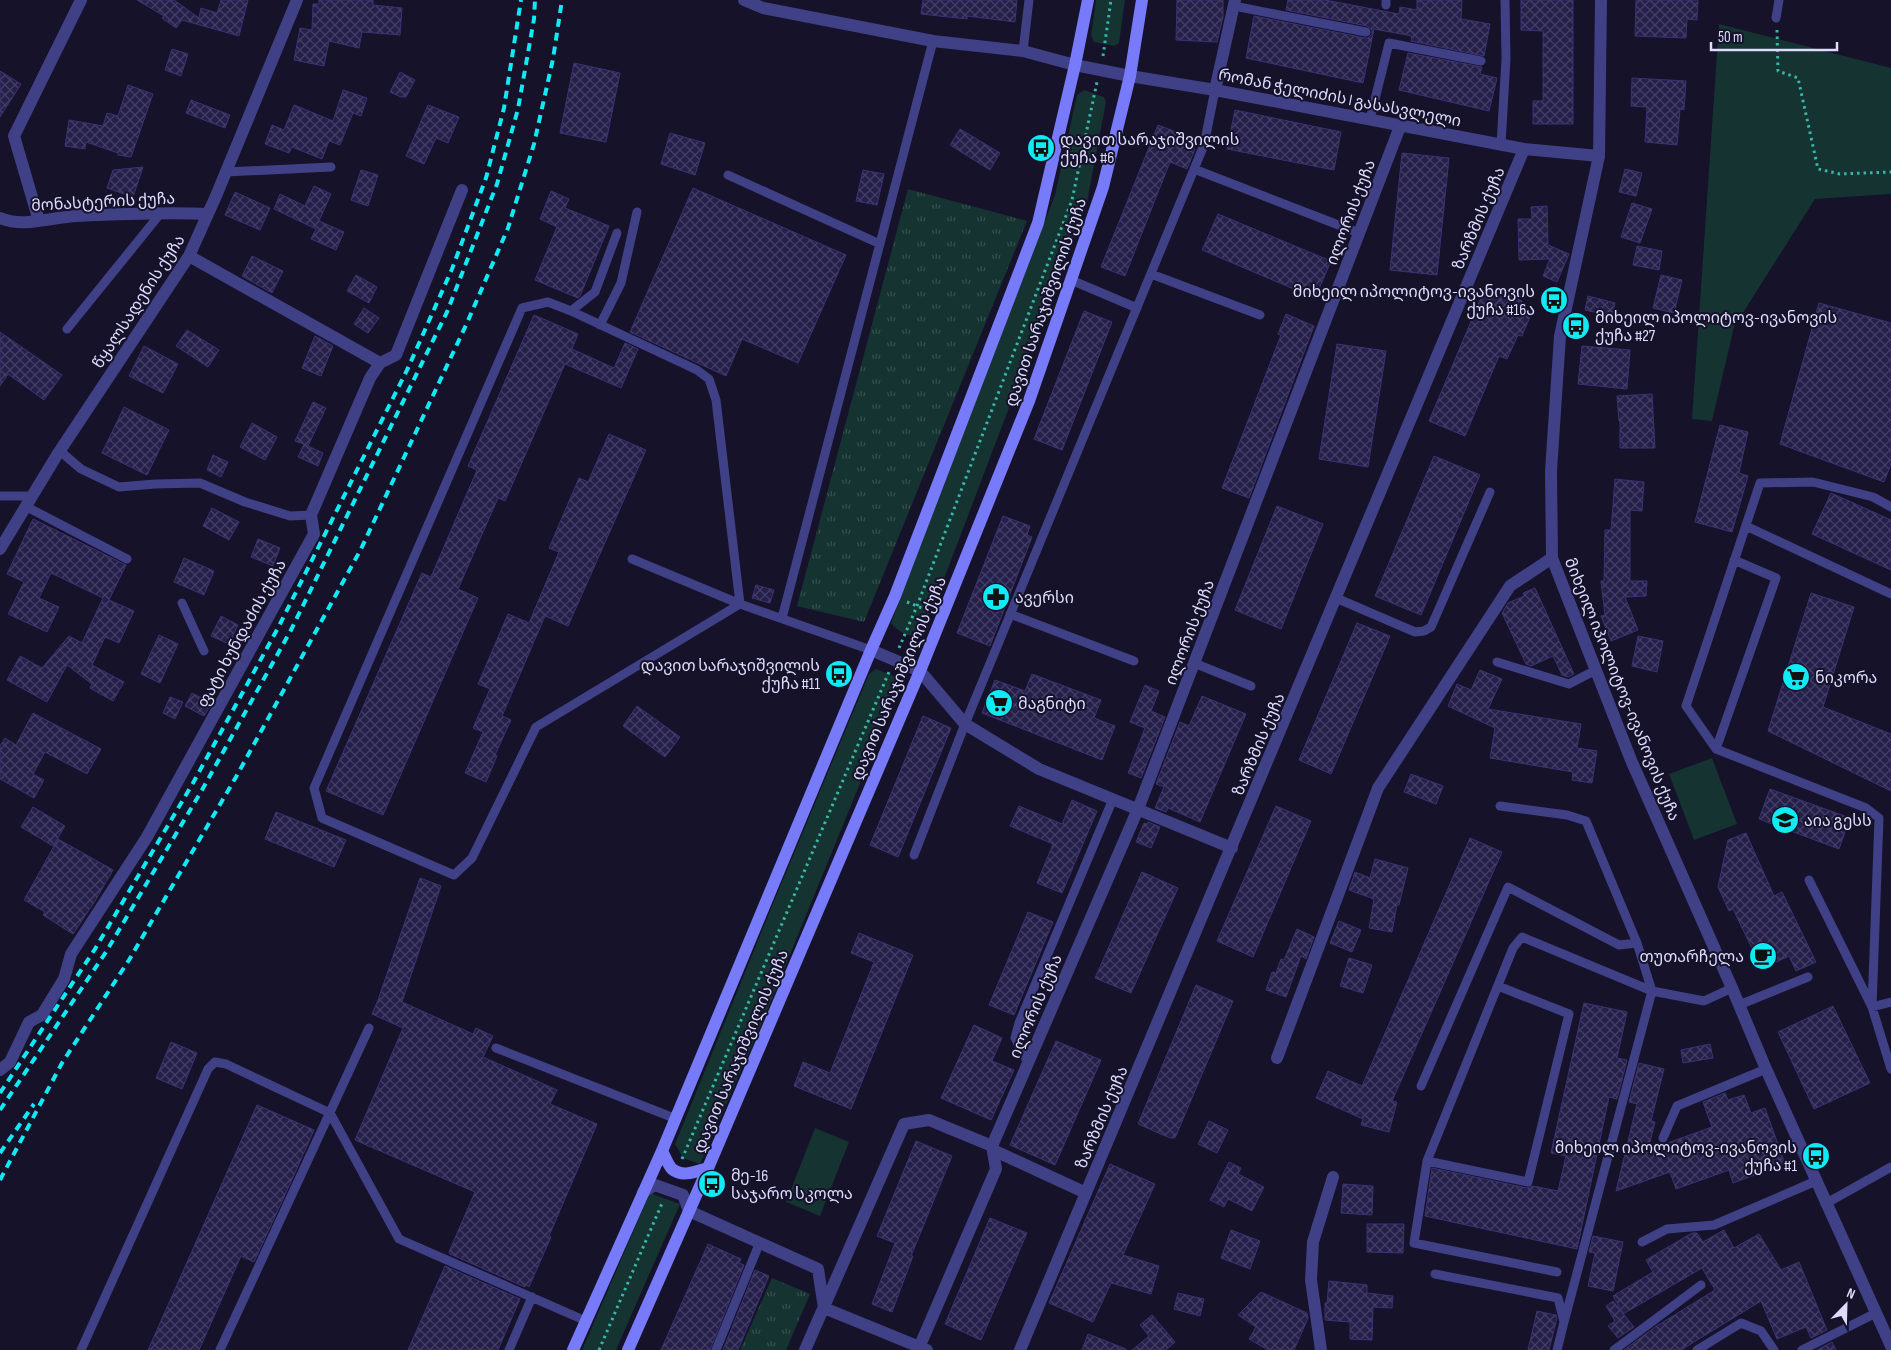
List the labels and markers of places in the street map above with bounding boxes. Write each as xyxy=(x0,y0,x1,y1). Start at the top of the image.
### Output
place label: დავით სარაჯიშვილის ქუჩა #6 xyxy=(1060,131,1239,168)
bus stop icon: დავით სარაჯიშვილის ქუჩა #6 xyxy=(1026,133,1056,163)
place label: მიხეილ იპოლიტოვ-ივანოვის ქუჩა #16ა xyxy=(1293,283,1535,320)
bus stop icon: მიხეილ იპოლიტოვ-ივანოვის ქუჩა #16ა xyxy=(1539,285,1569,315)
place label: მიხეილ იპოლიტოვ-ივანოვის ქუჩა #27 xyxy=(1595,309,1837,346)
bus stop icon: მიხეილ იპოლიტოვ-ივანოვის ქუჩა #27 xyxy=(1561,311,1591,341)
pharmacy icon: ავერსი xyxy=(981,582,1011,612)
place label: ავერსი xyxy=(1015,589,1074,608)
place label: დავით სარაჯიშვილის ქუჩა #11 xyxy=(641,657,820,694)
bus stop icon: დავით სარაჯიშვილის ქუჩა #11 xyxy=(824,659,854,689)
supermarket icon: ნიკორა xyxy=(1781,662,1811,692)
place label: ნიკორა xyxy=(1815,669,1877,688)
supermarket icon: მაგნიტი xyxy=(984,688,1014,718)
place label: მაგნიტი xyxy=(1018,695,1086,714)
school or university icon: აია გესს xyxy=(1770,805,1800,835)
place label: აია გესს xyxy=(1804,812,1872,831)
cafe icon: თუთარჩელა xyxy=(1748,941,1778,971)
place label: თუთარჩელა xyxy=(1640,948,1744,967)
place label: მიხეილ იპოლიტოვ-ივანოვის ქუჩა #1 xyxy=(1555,1139,1797,1176)
bus stop icon: მიხეილ იპოლიტოვ-ივანოვის ქუჩა #1 xyxy=(1801,1141,1831,1171)
place label: მე-16 საჯარო სკოლა xyxy=(731,1167,853,1204)
bus stop icon: მე-16 საჯარო სკოლა xyxy=(697,1169,727,1199)

